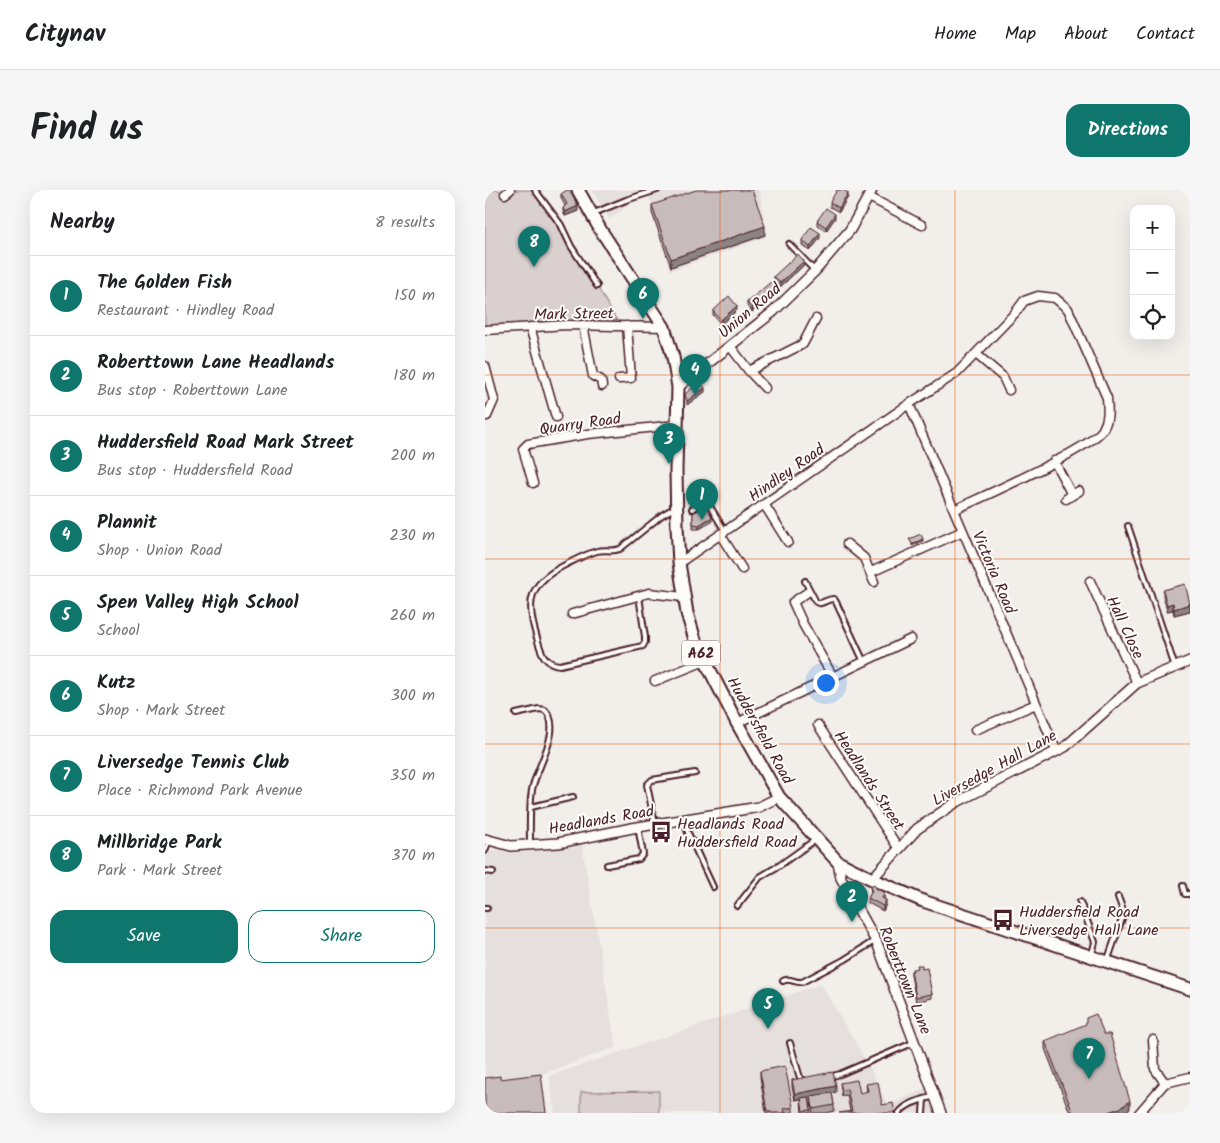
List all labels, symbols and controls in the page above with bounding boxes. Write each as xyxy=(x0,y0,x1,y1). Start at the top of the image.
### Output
text: Citynav xyxy=(25,15,105,54)
text: Home xyxy=(934,20,977,49)
text: Map xyxy=(1005,20,1036,49)
text: About xyxy=(1064,20,1108,49)
text: Contact xyxy=(1136,20,1195,49)
text: Find us xyxy=(30,102,143,158)
button: Directions xyxy=(1066,104,1190,157)
map controls xyxy=(1130,205,1175,340)
button: + xyxy=(1130,205,1175,250)
text: Nearby xyxy=(50,206,115,239)
text: 8 results xyxy=(375,210,435,235)
pin: 8 xyxy=(518,226,550,267)
button: − xyxy=(1130,250,1175,295)
text: The Golden Fish xyxy=(97,268,232,298)
street label: Union Road xyxy=(713,276,788,345)
pin: 6 xyxy=(627,278,659,319)
text: 1 xyxy=(64,283,68,308)
text: 150 m xyxy=(394,283,435,308)
button: locate xyxy=(1130,295,1175,340)
text: Restaurant · Hindley Road xyxy=(97,298,274,323)
street label: Mark Street xyxy=(534,301,615,328)
text: Roberttown Lane Headlands xyxy=(97,348,334,378)
pin: 4 xyxy=(679,354,711,395)
text: 2 xyxy=(61,363,71,388)
text: 180 m xyxy=(393,363,435,388)
text: Bus stop · Roberttown Lane xyxy=(97,378,287,403)
street label: Quarry Road xyxy=(538,406,624,443)
pin: 3 xyxy=(653,423,685,464)
text: Huddersfield Road Mark Street xyxy=(97,428,354,458)
street label: Hindley Road xyxy=(744,437,831,509)
text: 3 xyxy=(62,443,70,468)
text: 200 m xyxy=(391,443,435,468)
text: Bus stop · Huddersfield Road xyxy=(97,458,292,483)
pin: 1 xyxy=(686,479,718,520)
text: Plannit xyxy=(97,508,157,538)
text: 4 xyxy=(62,523,70,548)
text: 230 m xyxy=(389,523,435,548)
street label: Victoria Road xyxy=(965,527,1023,619)
text: Shop · Union Road xyxy=(97,538,222,563)
text: Spen Valley High School xyxy=(97,588,299,618)
street label: Hall Close xyxy=(1099,592,1150,663)
text: 5 xyxy=(62,603,70,628)
text: 260 m xyxy=(390,603,435,628)
text: School xyxy=(97,618,140,643)
road number: A62 xyxy=(682,640,720,666)
text: Kutz xyxy=(97,668,135,698)
your location xyxy=(813,670,839,696)
street label: Huddersfield Road xyxy=(720,672,800,790)
text: 6 xyxy=(62,683,70,708)
text: 300 m xyxy=(391,683,435,708)
text: Shop · Mark Street xyxy=(97,698,226,723)
street label: Liversedge Hall Lane xyxy=(928,724,1062,813)
street label: Headlands Street xyxy=(827,726,911,837)
text: Liversedge Tennis Club xyxy=(97,748,289,778)
text: 7 xyxy=(62,763,70,788)
text: 350 m xyxy=(390,763,435,788)
text: Place · Richmond Park Avenue xyxy=(97,778,302,803)
street label: Headlands Road xyxy=(547,799,657,842)
place label: Headlands Road Huddersfield Road xyxy=(677,812,798,855)
bus stop icon: Headlands Road Huddersfield Road xyxy=(648,819,674,845)
text: Millbridge Park xyxy=(97,828,221,858)
text: 8 xyxy=(61,843,71,868)
text: 370 m xyxy=(391,843,435,868)
text: Park · Mark Street xyxy=(97,858,223,883)
pin: 2 xyxy=(836,881,868,922)
place label: Huddersfield Road Liversedge Hall Lane xyxy=(1019,900,1158,943)
bus stop icon: Huddersfield Road Liversedge Hall Lane xyxy=(990,907,1016,933)
button: Save xyxy=(50,910,238,963)
button: Share xyxy=(248,910,435,963)
street label: Roberttown Lane xyxy=(872,923,938,1038)
pin: 5 xyxy=(752,988,784,1029)
pin: 7 xyxy=(1073,1038,1105,1079)

